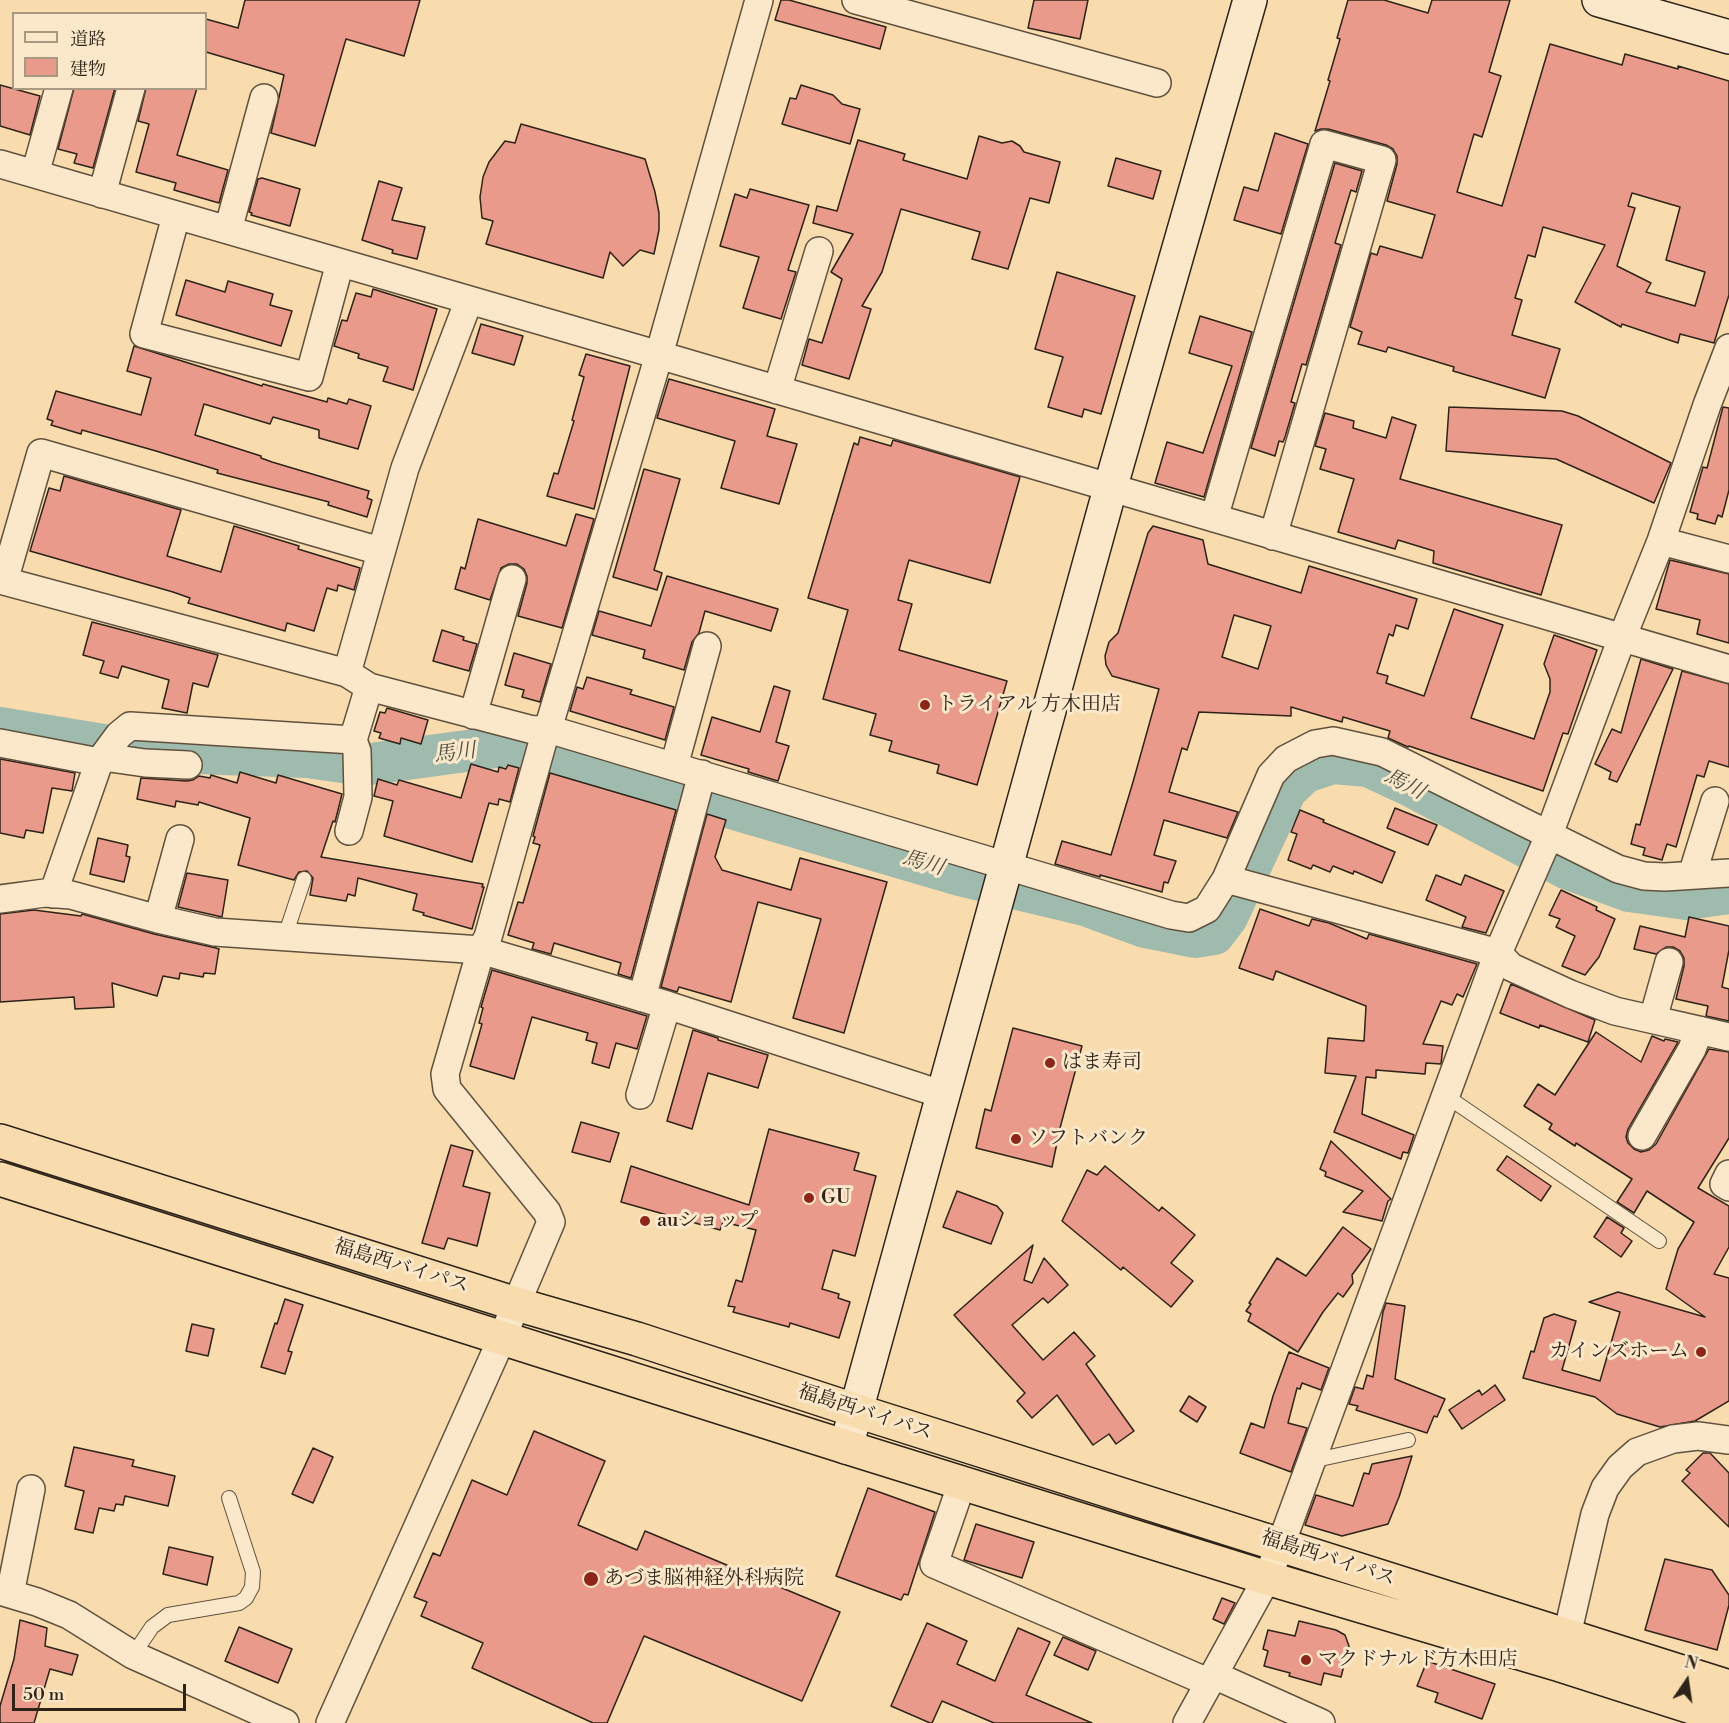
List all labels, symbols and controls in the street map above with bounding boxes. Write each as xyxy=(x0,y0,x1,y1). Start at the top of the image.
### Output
legend xyxy=(12,12,207,90)
text: 道路 xyxy=(70,28,106,51)
text: 建物 xyxy=(70,58,106,81)
place label: トライアル 方木田店 xyxy=(937,693,1121,717)
marker: トライアル 方木田店 xyxy=(918,698,932,712)
water label: 馬川 xyxy=(433,739,477,769)
water label: 馬川 xyxy=(1380,764,1428,806)
water label: 馬川 xyxy=(899,846,947,882)
place label: はま寿司 xyxy=(1062,1051,1142,1075)
marker: はま寿司 xyxy=(1043,1056,1057,1070)
place label: ソフトバンク xyxy=(1028,1127,1148,1151)
marker: ソフトバンク xyxy=(1009,1132,1023,1146)
place label: GU xyxy=(821,1186,850,1210)
marker: GU xyxy=(802,1191,816,1205)
place label: auショップ xyxy=(657,1209,759,1233)
marker: auショップ xyxy=(638,1214,652,1228)
street label: 福島西バイパス xyxy=(331,1235,471,1299)
place label: カインズホーム xyxy=(1549,1340,1689,1364)
marker: カインズホーム xyxy=(1694,1345,1708,1359)
street label: 福島西バイパス xyxy=(795,1380,935,1446)
street label: 福島西バイパス xyxy=(1258,1526,1398,1592)
place label: あづま脳神経外科病院 xyxy=(604,1567,804,1591)
marker: あづま脳神経外科病院 xyxy=(582,1570,600,1588)
place label: マクドナルド方木田店 xyxy=(1318,1648,1518,1672)
north arrow xyxy=(1657,1651,1717,1711)
text: N xyxy=(1683,1652,1699,1675)
marker: マクドナルド方木田店 xyxy=(1299,1653,1313,1667)
scale bar xyxy=(15,1672,189,1710)
text: 50 m xyxy=(23,1683,64,1706)

